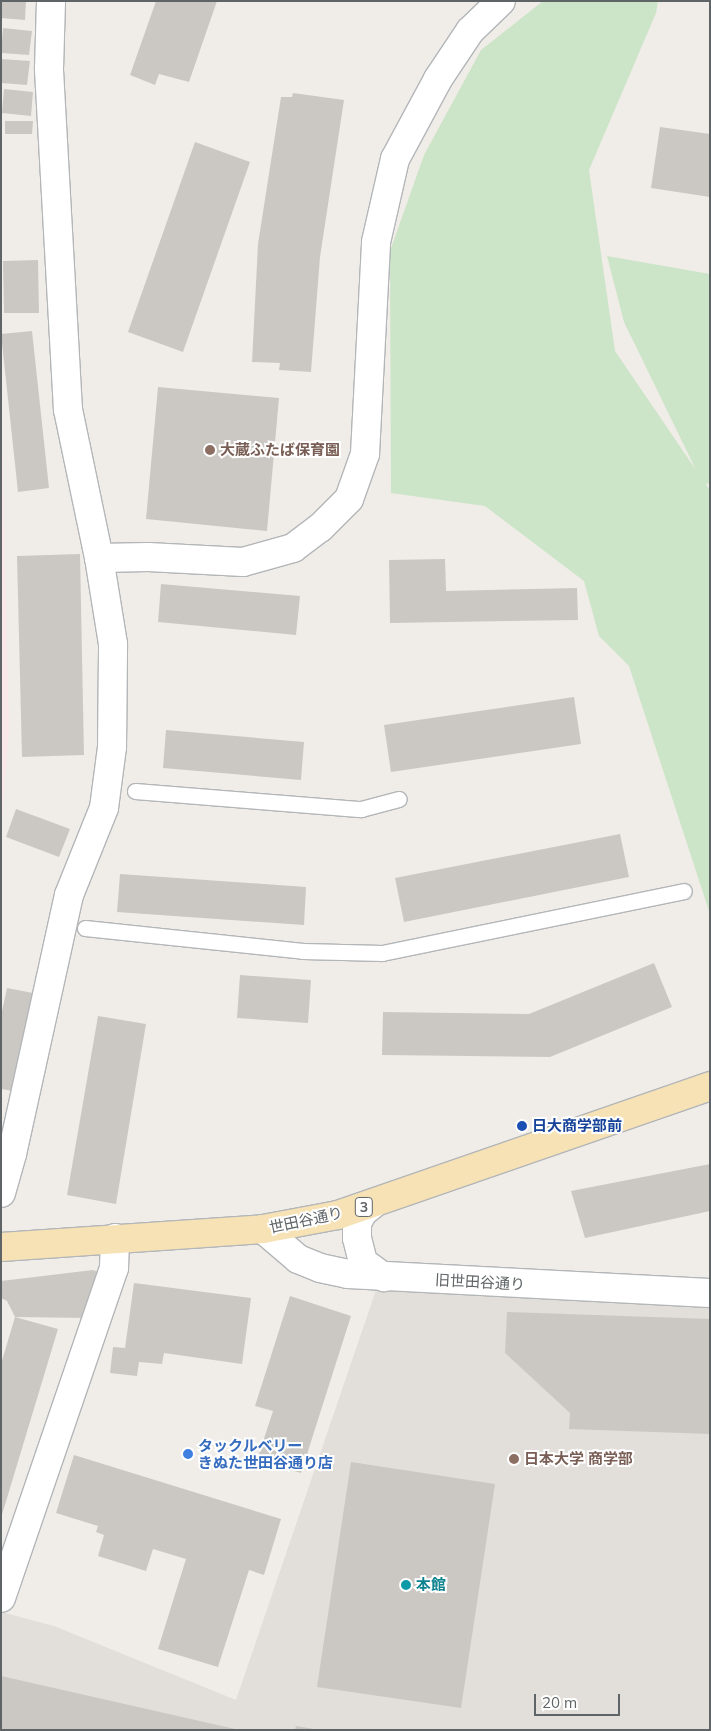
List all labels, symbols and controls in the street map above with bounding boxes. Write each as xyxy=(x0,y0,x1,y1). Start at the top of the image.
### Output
place label: 大蔵ふたば保育園 xyxy=(220,441,340,459)
marker: 大蔵ふたば保育園 xyxy=(204,444,216,456)
place label: 日大商学部前 xyxy=(532,1117,622,1135)
marker: 日大商学部前 xyxy=(516,1120,528,1132)
road number: 3 xyxy=(354,1196,374,1218)
street label: 世田谷通り xyxy=(267,1203,345,1237)
street label: 旧世田谷通り xyxy=(435,1271,525,1293)
place label: タックルベリー きぬた世田谷通り店 xyxy=(198,1436,333,1471)
marker: タックルベリー きぬた世田谷通り店 xyxy=(182,1448,194,1460)
place label: 日本大学 商学部 xyxy=(524,1450,633,1468)
marker: 日本大学 商学部 xyxy=(508,1453,520,1465)
place label: 本館 xyxy=(416,1576,446,1594)
marker: 本館 xyxy=(400,1579,412,1591)
scale bar xyxy=(536,1684,622,1716)
text: 20 m xyxy=(542,1693,577,1712)

